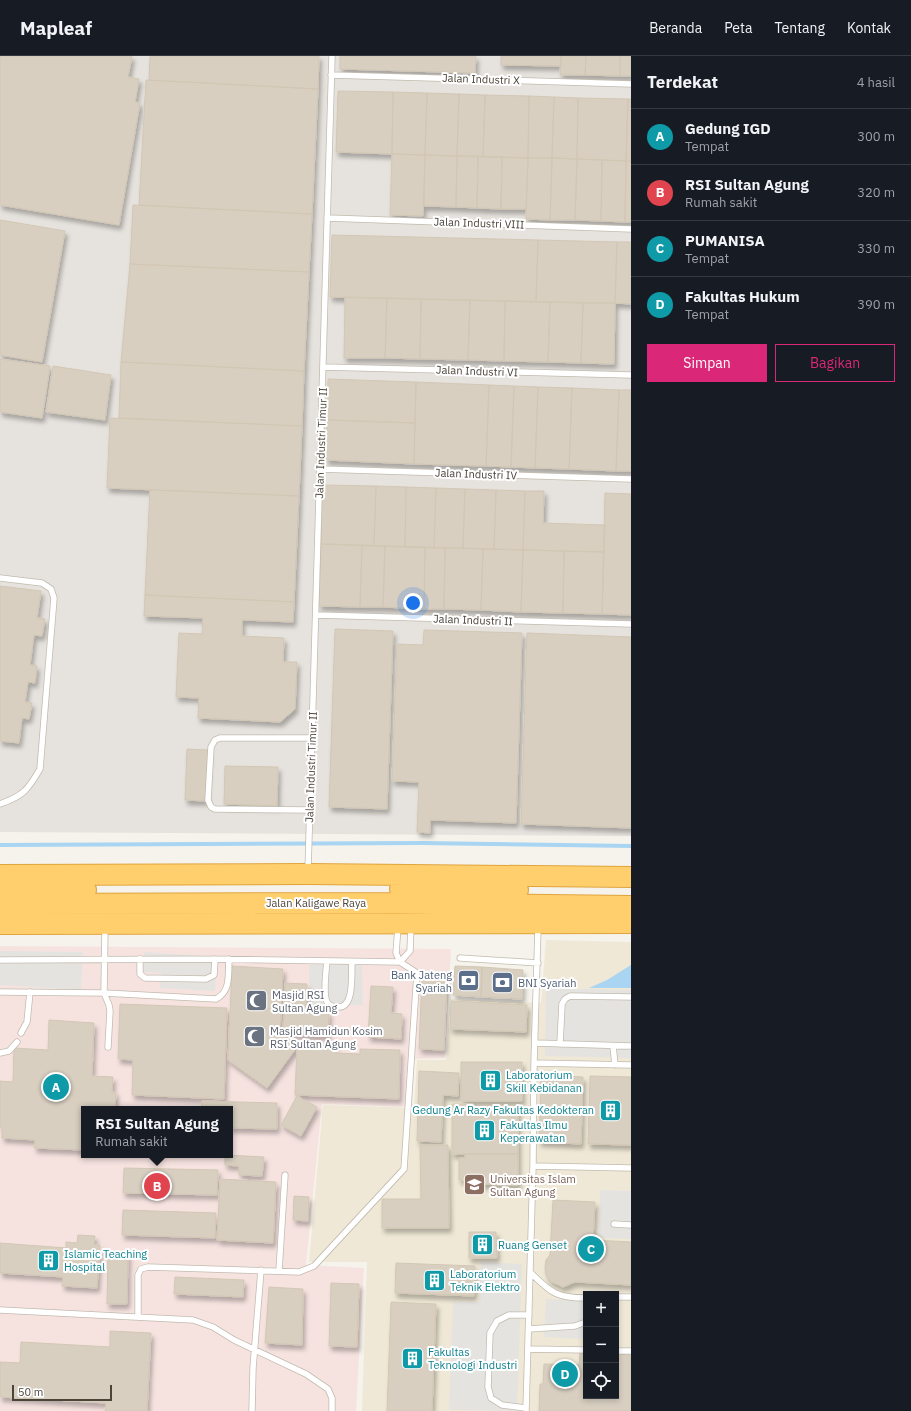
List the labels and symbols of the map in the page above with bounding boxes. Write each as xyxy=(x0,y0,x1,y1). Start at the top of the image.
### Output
street label: Jalan Industri X xyxy=(442,71,520,87)
street label: Jalan Industri VIII xyxy=(433,214,525,232)
street label: Jalan Industri VI xyxy=(436,363,518,379)
street label: Jalan Industri Timur II xyxy=(312,387,330,499)
street label: Jalan Industri IV xyxy=(435,466,518,482)
your location xyxy=(403,593,423,613)
street label: Jalan Industri II xyxy=(433,612,513,628)
street label: Jalan Industri Timur II xyxy=(302,711,320,823)
street label: Jalan Kaligawe Raya xyxy=(266,896,366,910)
place label: Bank Jateng Syariah xyxy=(391,968,452,995)
bank icon: Bank Jateng Syariah xyxy=(455,968,481,994)
bank icon: BNI Syariah xyxy=(489,970,515,996)
place label: BNI Syariah xyxy=(518,976,576,990)
mosque icon: Masjid RSI Sultan Agung xyxy=(243,988,269,1014)
place label: Masjid RSI Sultan Agung xyxy=(272,988,337,1015)
mosque icon: Masjid Hamidun Kosim RSI Sultan Agung xyxy=(242,1024,268,1050)
place label: Masjid Hamidun Kosim RSI Sultan Agung xyxy=(270,1024,383,1051)
building icon: Laboratorium Skill Kebidanan xyxy=(478,1068,504,1094)
place label: Laboratorium Skill Kebidanan xyxy=(506,1068,582,1095)
pin: A xyxy=(43,1072,69,1102)
building icon: Gedung Ar Razy Fakultas Kedokteran xyxy=(597,1097,623,1123)
place label: Gedung Ar Razy Fakultas Kedokteran xyxy=(412,1103,594,1117)
building icon: Fakultas Ilmu Keperawatan xyxy=(472,1118,498,1144)
place label: Fakultas Ilmu Keperawatan xyxy=(500,1118,567,1145)
pin: B xyxy=(144,1171,170,1201)
school or university icon: Universitas Islam Sultan Agung xyxy=(461,1172,487,1198)
place label: Universitas Islam Sultan Agung xyxy=(490,1172,576,1199)
building icon: Ruang Genset xyxy=(470,1232,496,1258)
pin: C xyxy=(578,1234,604,1264)
place label: Ruang Genset xyxy=(498,1238,567,1252)
building icon: Islamic Teaching Hospital xyxy=(36,1247,62,1273)
place label: Islamic Teaching Hospital xyxy=(64,1247,147,1274)
building icon: Laboratorium Teknik Elektro xyxy=(422,1267,448,1293)
place label: Laboratorium Teknik Elektro xyxy=(450,1267,520,1294)
building icon: Fakultas Teknologi Industri xyxy=(399,1345,425,1371)
place label: Fakultas Teknologi Industri xyxy=(428,1345,517,1372)
pin: D xyxy=(552,1359,578,1389)
scale bar xyxy=(12,1383,112,1402)

